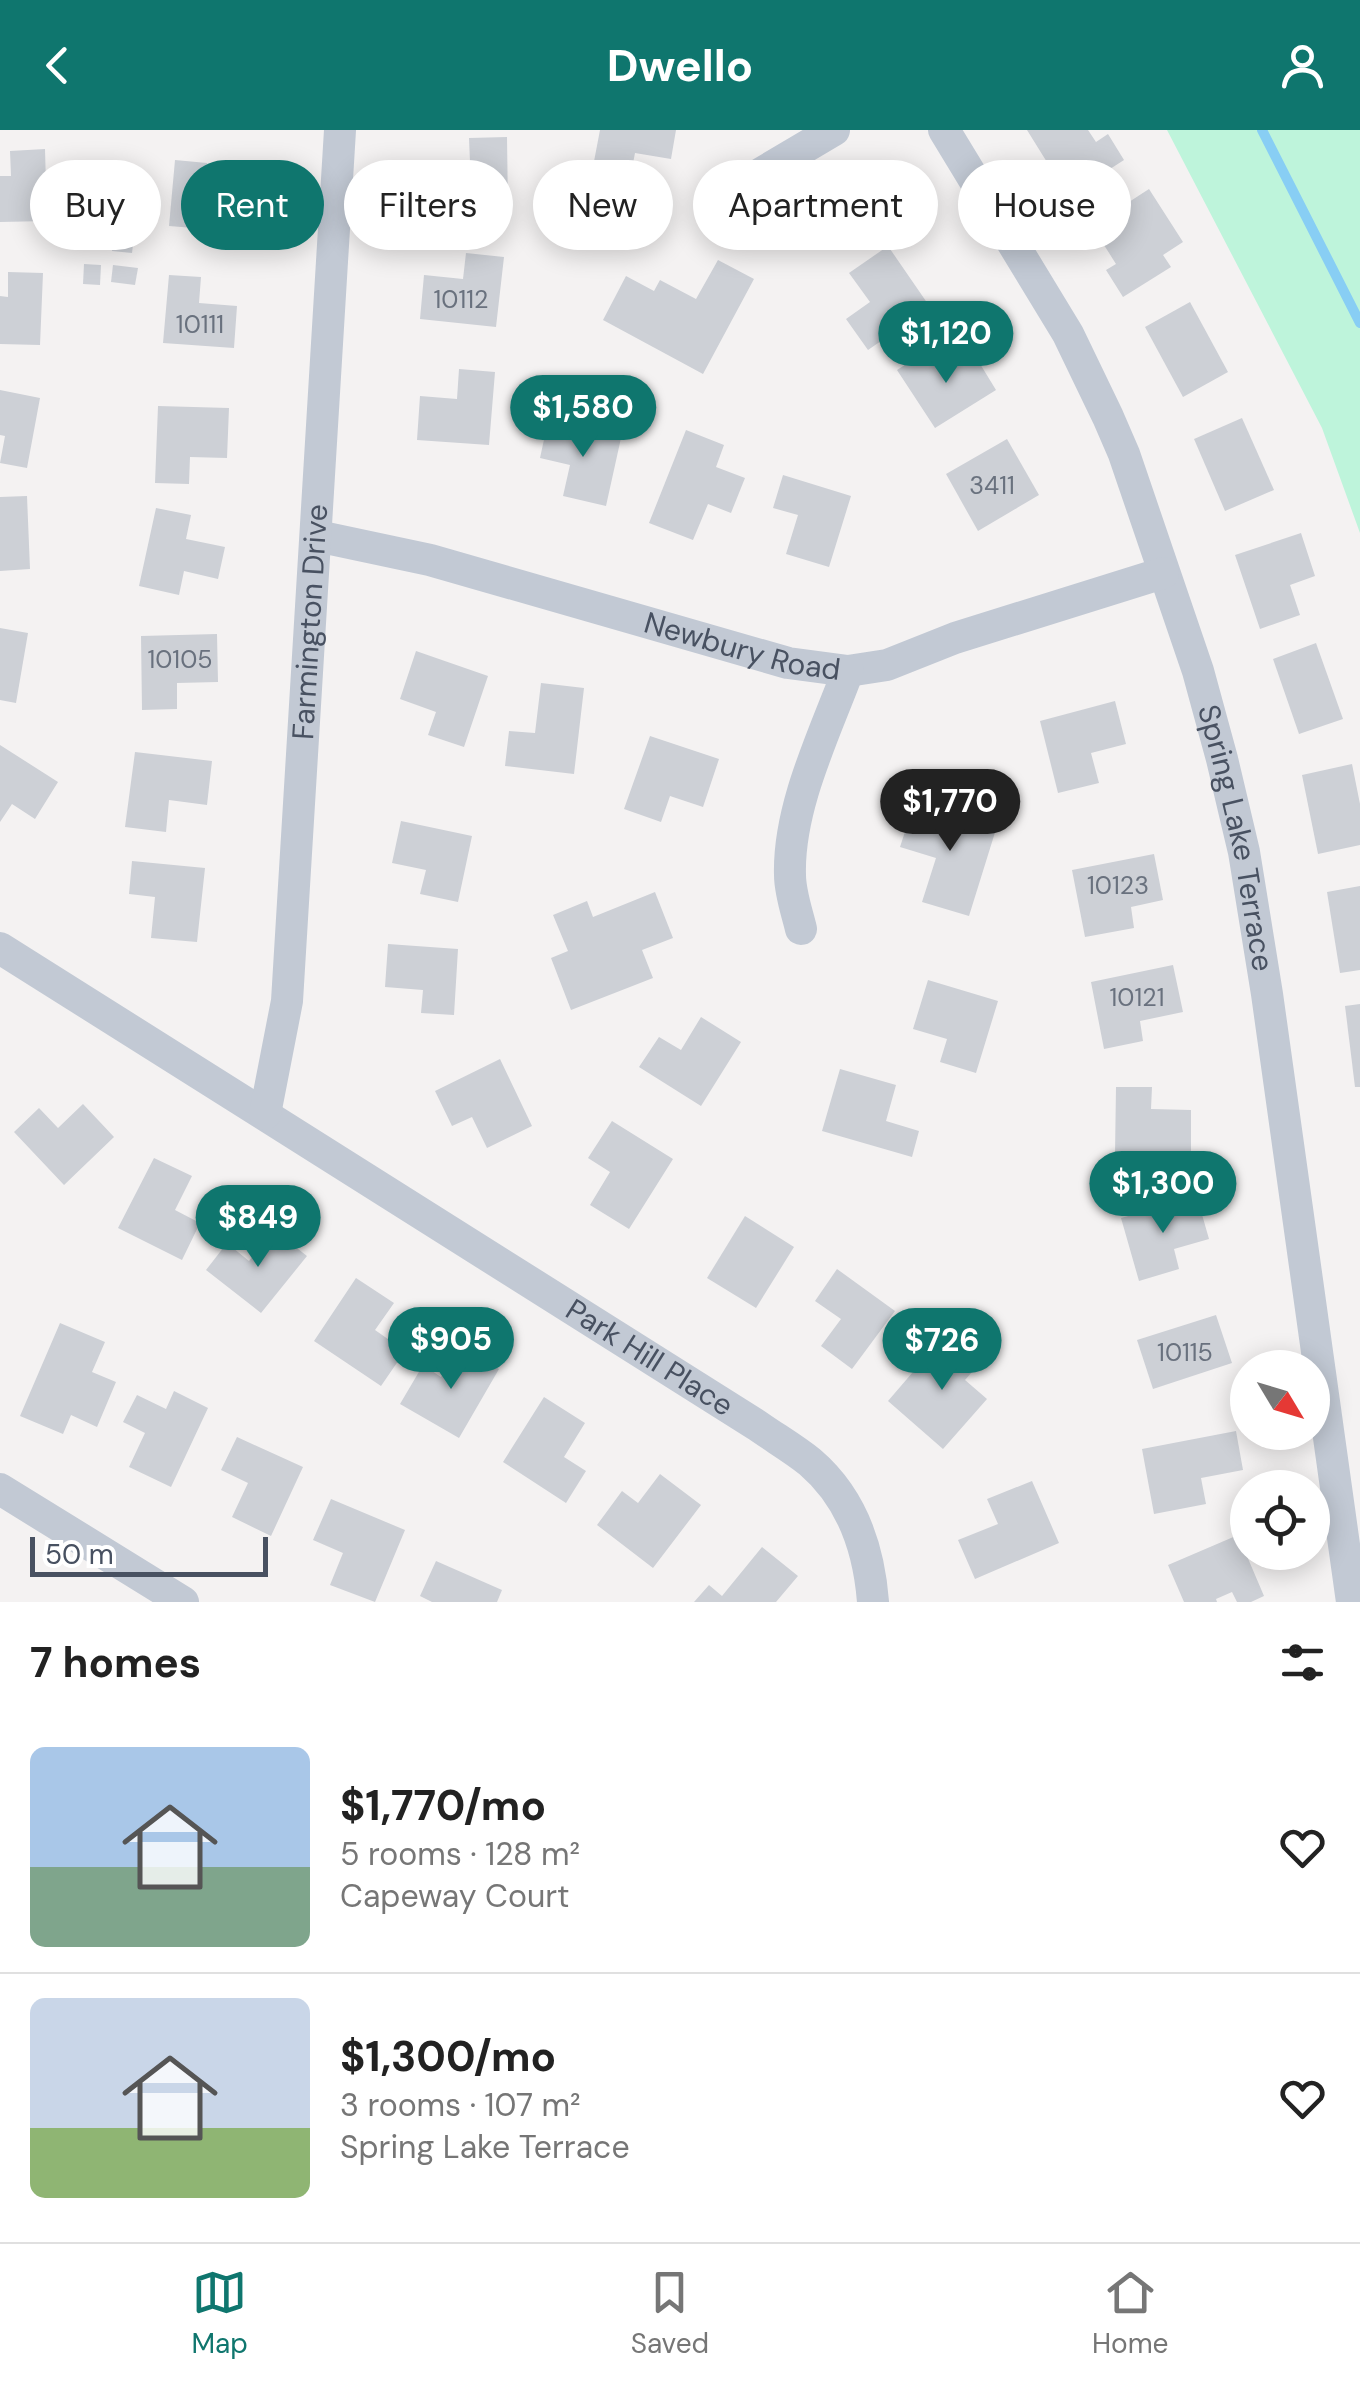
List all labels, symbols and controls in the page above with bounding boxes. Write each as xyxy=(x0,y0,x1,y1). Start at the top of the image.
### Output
text: Dwello xyxy=(607,36,753,95)
icon: back xyxy=(30,38,85,93)
icon: person xyxy=(1275,38,1330,93)
chip: Buy xyxy=(30,160,161,250)
chip: Rent xyxy=(181,160,324,250)
chip: Filters xyxy=(344,160,513,250)
chip: New xyxy=(533,160,673,250)
chip: Apartment xyxy=(693,160,938,250)
chip: House xyxy=(958,160,1131,250)
house number: 10112 xyxy=(434,283,488,316)
pin: $1,120 xyxy=(865,301,1027,386)
house number: 10111 xyxy=(176,308,224,341)
text: $1,120 xyxy=(900,312,992,354)
pin: $1,580 xyxy=(502,375,664,460)
text: $1,580 xyxy=(532,386,634,428)
house number: 3411 xyxy=(969,469,1015,502)
street label: Farmington Drive xyxy=(283,503,336,741)
street label: Newbury Road xyxy=(640,603,843,689)
house number: 10105 xyxy=(147,643,213,676)
street label: Spring Lake Terrace xyxy=(1189,700,1283,974)
pin: $1,770 xyxy=(869,769,1031,854)
text: $1,770 xyxy=(902,780,998,822)
house number: 10123 xyxy=(1087,869,1149,902)
house number: 10121 xyxy=(1110,981,1164,1014)
pin: $1,300 xyxy=(1082,1151,1244,1236)
text: $1,300 xyxy=(1111,1162,1215,1204)
pin: $849 xyxy=(199,1185,317,1270)
text: $849 xyxy=(218,1196,298,1238)
street label: Park Hill Place xyxy=(559,1290,741,1425)
pin: $905 xyxy=(392,1307,510,1392)
pin: $726 xyxy=(883,1308,1001,1393)
text: $905 xyxy=(410,1318,492,1360)
text: $726 xyxy=(905,1319,979,1361)
house number: 10115 xyxy=(1157,1336,1213,1369)
north arrow xyxy=(1230,1350,1330,1450)
map controls xyxy=(1230,1350,1330,1570)
button: locate xyxy=(1230,1470,1330,1570)
scale bar xyxy=(30,1532,268,1576)
text: 50 m xyxy=(45,1536,114,1573)
text: 7 homes xyxy=(30,1635,201,1690)
icon: filters xyxy=(1275,1635,1330,1690)
text: $1,770/mo xyxy=(340,1778,546,1833)
icon: home xyxy=(110,1787,230,1907)
icon: heart xyxy=(1275,1820,1330,1875)
text: 5 rooms · 128 m² xyxy=(340,1833,580,1875)
text: Capeway Court xyxy=(340,1875,570,1917)
text: $1,300/mo xyxy=(340,2029,556,2084)
icon: home xyxy=(110,2038,230,2158)
icon: heart xyxy=(1275,2071,1330,2126)
text: 3 rooms · 107 m² xyxy=(340,2084,581,2126)
text: Spring Lake Terrace xyxy=(340,2126,630,2168)
tab: Map xyxy=(191,2265,248,2362)
tab: Saved xyxy=(631,2265,709,2362)
tab: Home xyxy=(1092,2265,1169,2362)

